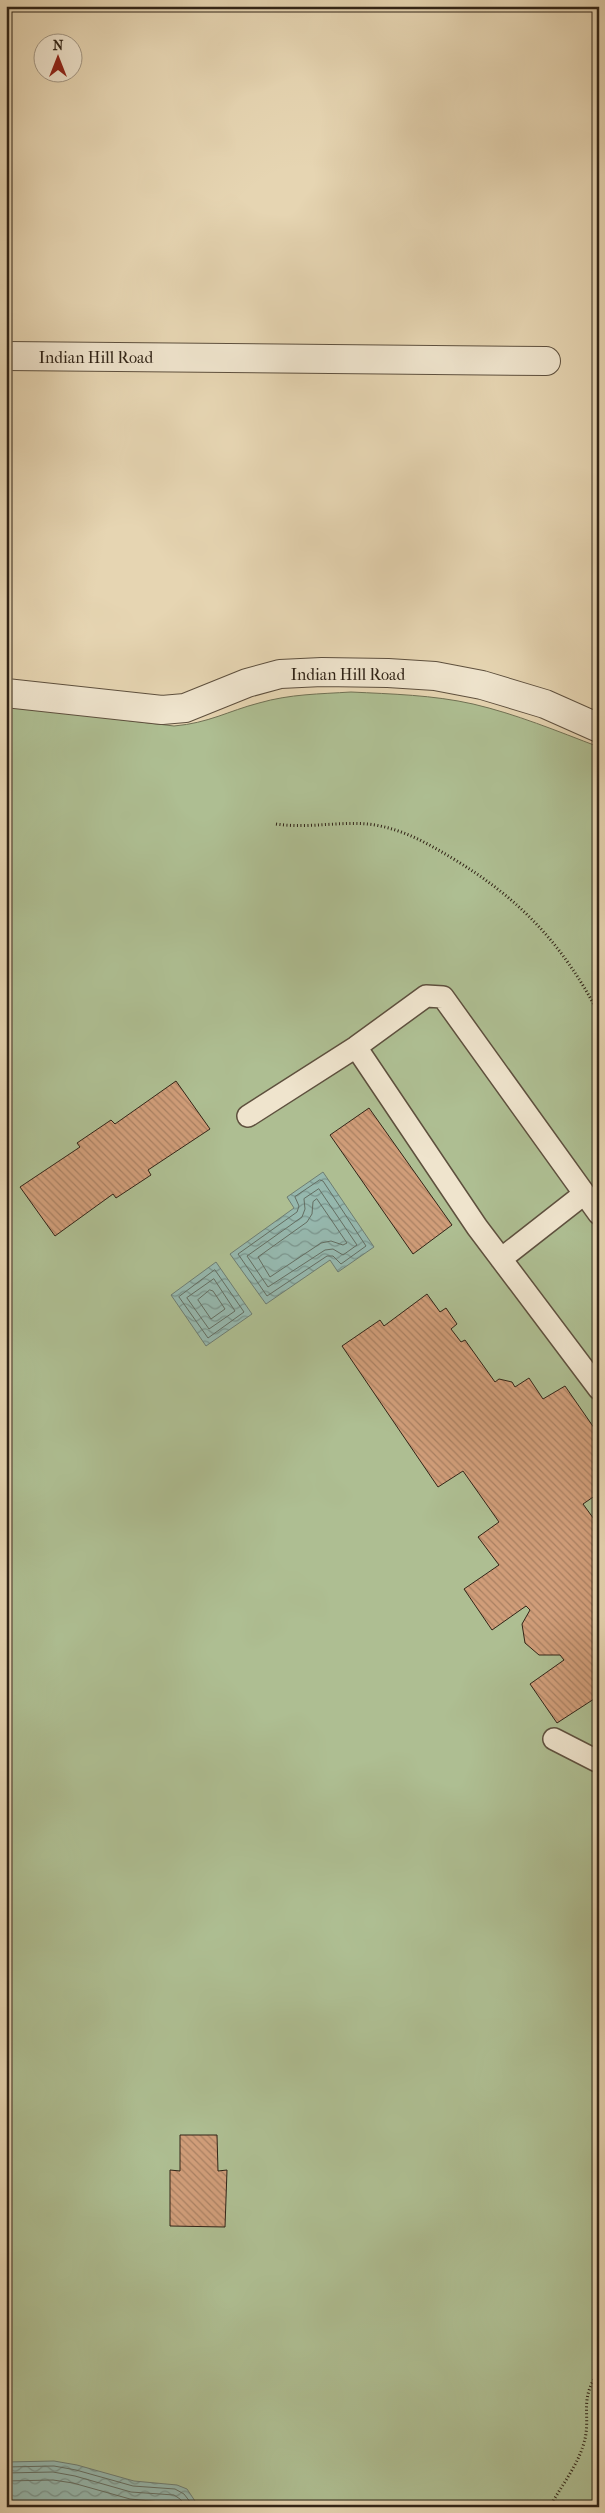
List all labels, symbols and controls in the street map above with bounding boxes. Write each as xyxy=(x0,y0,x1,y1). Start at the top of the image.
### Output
north arrow xyxy=(32,32,82,82)
text: N xyxy=(53,37,64,54)
street label: Indian Hill Road xyxy=(39,348,153,367)
street label: Indian Hill Road xyxy=(291,665,405,684)

